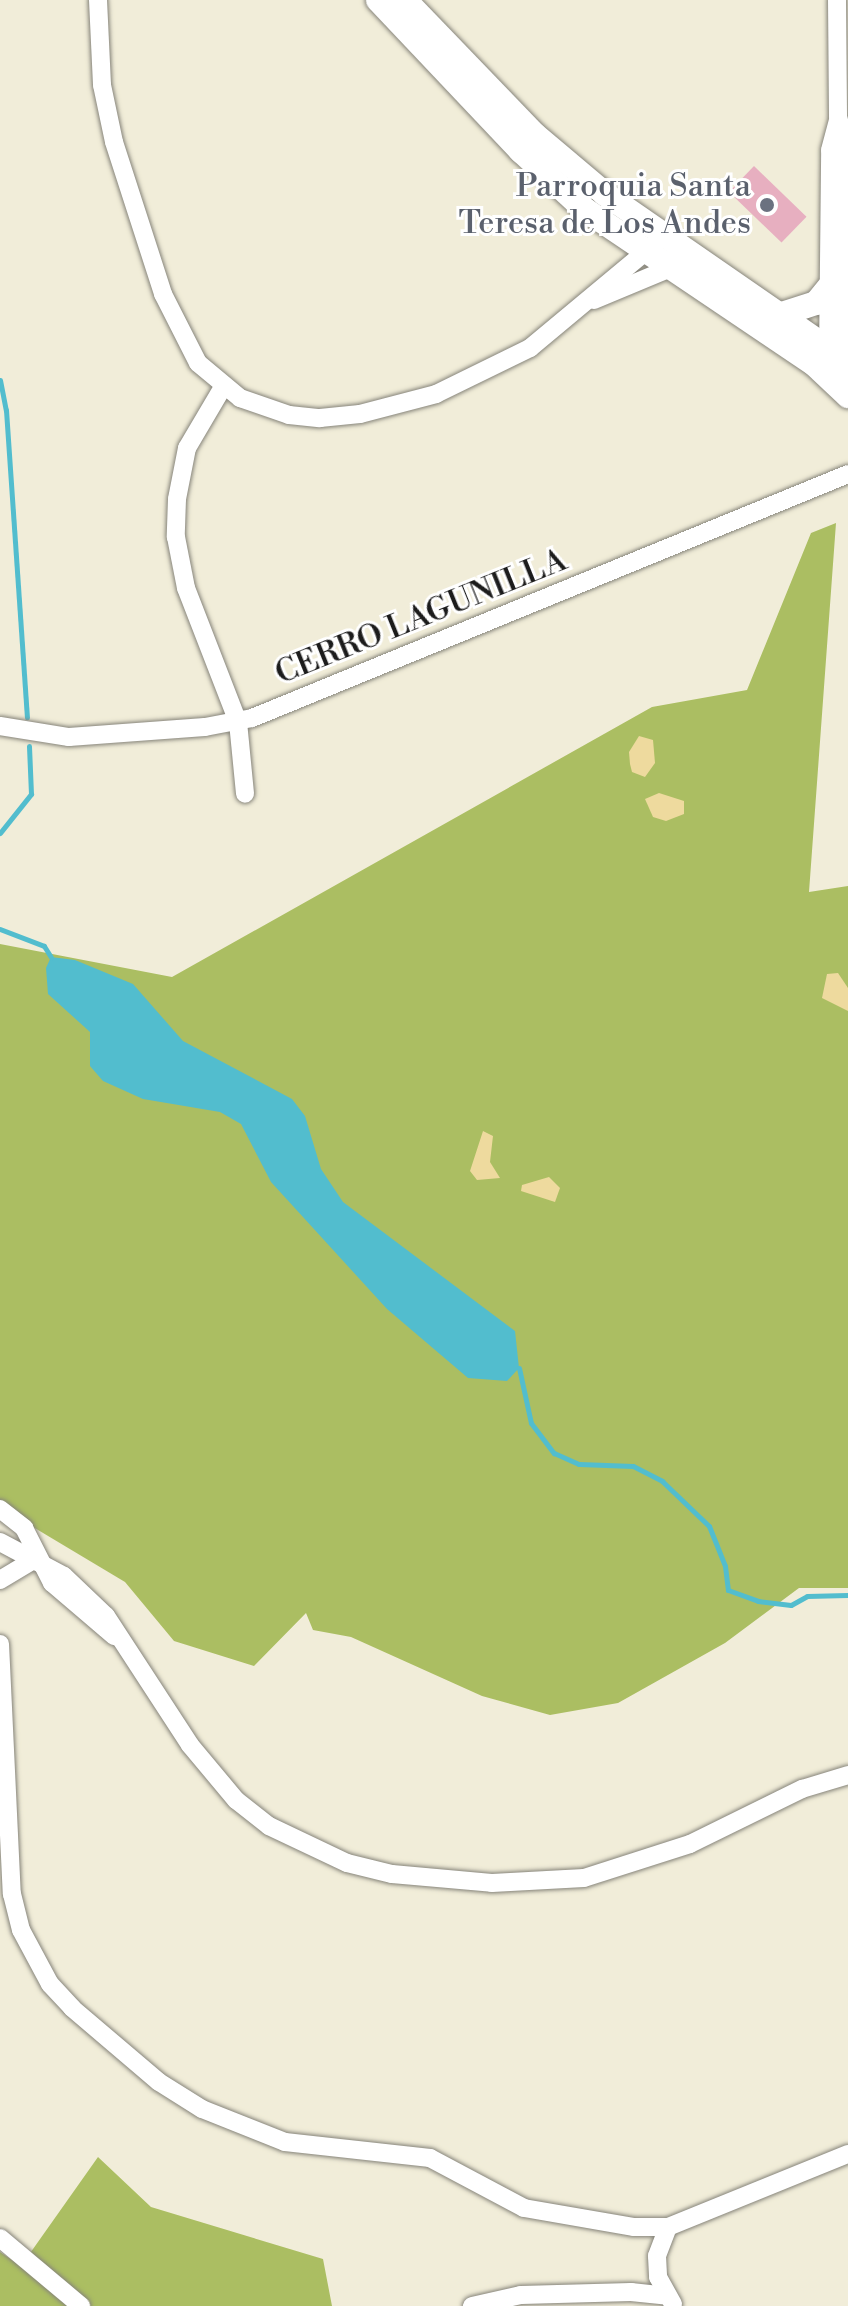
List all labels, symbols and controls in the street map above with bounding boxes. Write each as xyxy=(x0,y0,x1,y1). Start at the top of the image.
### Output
place label: Parroquia Santa Teresa de Los Andes xyxy=(459,168,751,243)
marker: Parroquia Santa Teresa de Los Andes xyxy=(758,196,776,214)
street label: CERRO LAGUNILLA xyxy=(270,541,572,693)

